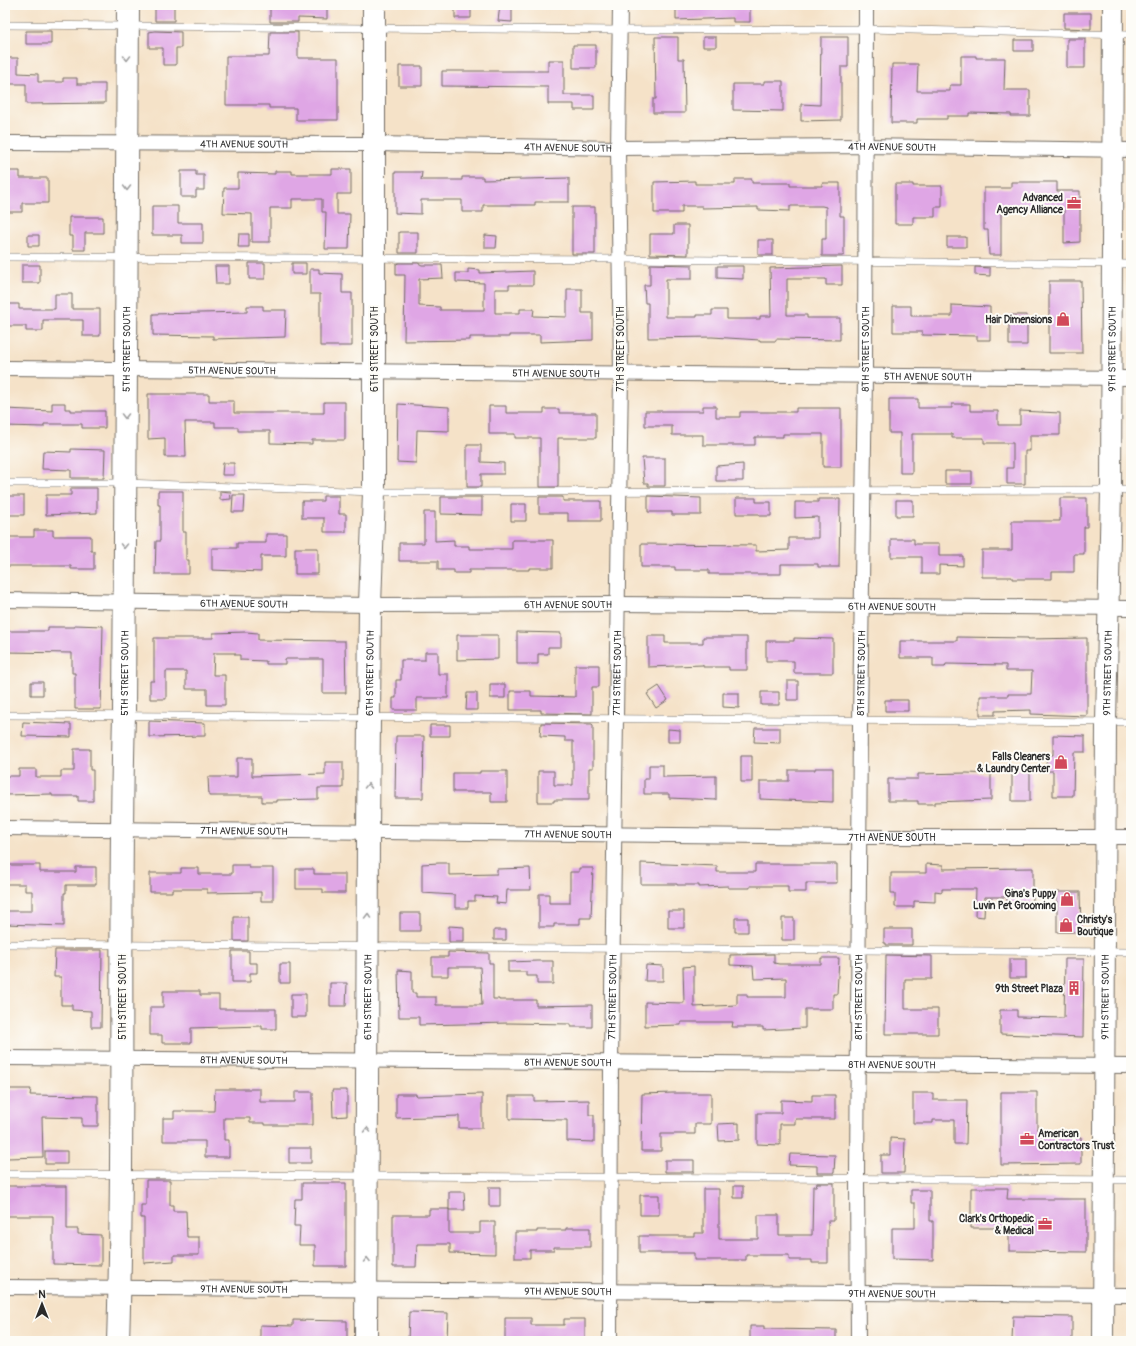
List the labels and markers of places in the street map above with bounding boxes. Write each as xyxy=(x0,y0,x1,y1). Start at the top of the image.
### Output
place label: Advanced Agency Alliance xyxy=(997,192,1064,216)
office icon: Advanced Agency Alliance xyxy=(1066,195,1082,211)
shop icon: Hair Dimensions xyxy=(1055,311,1071,327)
place label: Hair Dimensions xyxy=(985,314,1053,326)
place label: Falls Cleaners & Laundry Center xyxy=(977,751,1051,775)
shop icon: Falls Cleaners & Laundry Center xyxy=(1053,754,1069,770)
place label: Gina's Puppy Luvin Pet Grooming xyxy=(973,888,1057,912)
shop icon: Gina's Puppy Luvin Pet Grooming xyxy=(1059,891,1075,907)
place label: Christy's Boutique xyxy=(1077,914,1115,938)
shop icon: Christy's Boutique xyxy=(1058,917,1074,933)
building icon: 9th Street Plaza xyxy=(1066,980,1082,996)
place label: 9th Street Plaza xyxy=(995,983,1063,995)
place label: American Contractors Trust xyxy=(1038,1128,1115,1152)
office icon: American Contractors Trust xyxy=(1019,1131,1035,1147)
place label: Clark's Orthopedic & Medical xyxy=(959,1213,1034,1237)
office icon: Clark's Orthopedic & Medical xyxy=(1037,1216,1053,1232)

